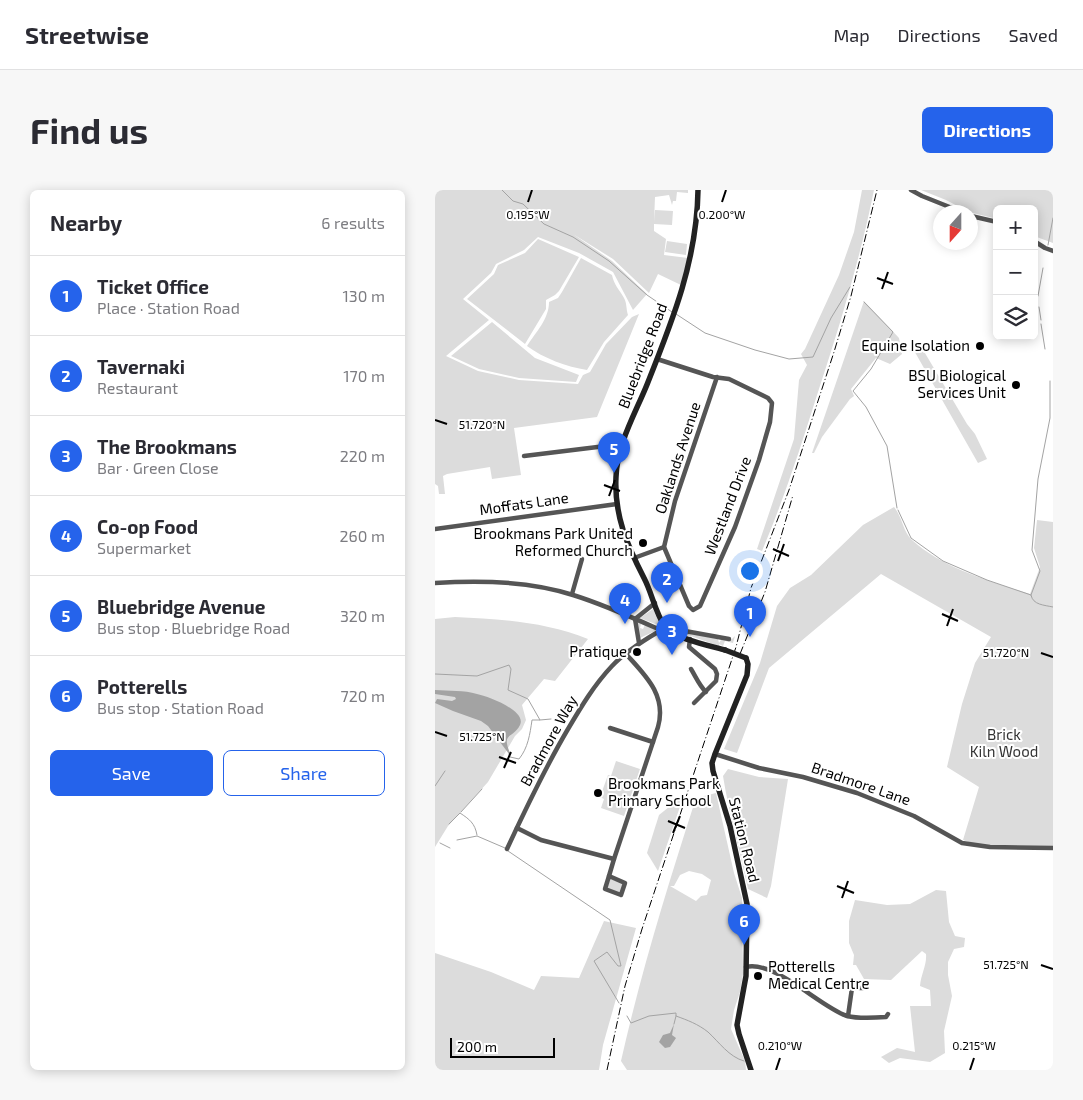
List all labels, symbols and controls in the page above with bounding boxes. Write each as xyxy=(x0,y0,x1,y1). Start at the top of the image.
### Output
text: Streetwise xyxy=(25,20,149,49)
text: Map xyxy=(833,24,870,46)
text: Directions xyxy=(898,24,981,46)
text: Saved xyxy=(1009,24,1058,46)
button: Directions xyxy=(922,107,1053,153)
text: Find us xyxy=(30,109,148,151)
north arrow xyxy=(933,205,978,250)
map controls xyxy=(993,205,1038,340)
button: + xyxy=(993,205,1038,250)
text: 0.195°W xyxy=(506,207,550,221)
text: 0.200°W xyxy=(699,207,745,221)
text: Nearby xyxy=(50,210,122,235)
text: 6 results xyxy=(321,213,385,232)
button: − xyxy=(993,250,1038,295)
text: Ticket Office xyxy=(97,275,209,298)
text: 1 xyxy=(63,286,69,305)
text: 130 m xyxy=(343,286,385,305)
button: layers xyxy=(993,295,1038,340)
text: Place · Station Road xyxy=(97,298,240,317)
street label: Bluebridge Road xyxy=(614,300,670,411)
place label: Equine Isolation xyxy=(861,336,970,354)
marker: Equine Isolation xyxy=(974,340,986,352)
text: Tavernaki xyxy=(97,355,185,378)
text: 2 xyxy=(61,366,71,385)
text: 170 m xyxy=(343,366,385,385)
place label: BSU Biological Services Unit xyxy=(908,366,1007,401)
text: Restaurant xyxy=(97,378,178,397)
marker: BSU Biological Services Unit xyxy=(1010,379,1022,391)
street label: Oaklands Avenue xyxy=(650,399,704,516)
text: 51.720°N xyxy=(459,417,505,431)
pin: 5 xyxy=(598,432,630,473)
text: The Brookmans xyxy=(97,435,237,458)
text: 3 xyxy=(61,446,71,465)
text: 220 m xyxy=(340,446,385,465)
street label: Westland Drive xyxy=(700,454,754,558)
text: Bar · Green Close xyxy=(97,458,219,477)
street label: Moffats Lane xyxy=(478,488,570,518)
text: Co-op Food xyxy=(97,515,198,538)
place label: Brookmans Park United Reformed Church xyxy=(473,524,633,559)
text: 4 xyxy=(61,526,71,545)
text: 260 m xyxy=(340,526,385,545)
marker: Brookmans Park United Reformed Church xyxy=(637,537,649,549)
text: Supermarket xyxy=(97,538,191,557)
your location xyxy=(737,558,763,584)
pin: 2 xyxy=(651,562,683,603)
pin: 4 xyxy=(609,583,641,624)
text: Bluebridge Avenue xyxy=(97,595,265,618)
pin: 1 xyxy=(734,596,766,637)
text: 5 xyxy=(62,606,70,625)
text: 320 m xyxy=(340,606,385,625)
pin: 3 xyxy=(656,614,688,655)
text: Bus stop · Bluebridge Road xyxy=(97,618,290,637)
place label: Pratique xyxy=(569,642,627,660)
text: 51.720°N xyxy=(983,645,1029,659)
marker: Pratique xyxy=(631,646,643,658)
text: Potterells xyxy=(97,675,187,698)
text: 6 xyxy=(61,686,71,705)
text: 720 m xyxy=(341,686,385,705)
street label: Bradmore Way xyxy=(516,692,581,789)
text: Bus stop · Station Road xyxy=(97,698,264,717)
park label: Brick Kiln Wood xyxy=(970,725,1038,760)
text: 51.725°N xyxy=(459,729,505,743)
button: Save xyxy=(50,750,213,796)
button: Share xyxy=(223,750,385,796)
street label: Bradmore Lane xyxy=(809,758,913,808)
place label: Brookmans Park Primary School xyxy=(608,774,720,809)
marker: Brookmans Park Primary School xyxy=(592,787,604,799)
street label: Station Road xyxy=(726,795,764,884)
pin: 6 xyxy=(728,904,760,945)
place label: Potterells Medical Centre xyxy=(768,957,869,992)
text: 51.725°N xyxy=(983,957,1029,971)
marker: Potterells Medical Centre xyxy=(752,970,764,982)
scale bar xyxy=(450,1035,555,1058)
text: 200 m xyxy=(457,1038,497,1055)
text: 0.210°W xyxy=(758,1038,802,1052)
text: 0.215°W xyxy=(952,1038,996,1052)

